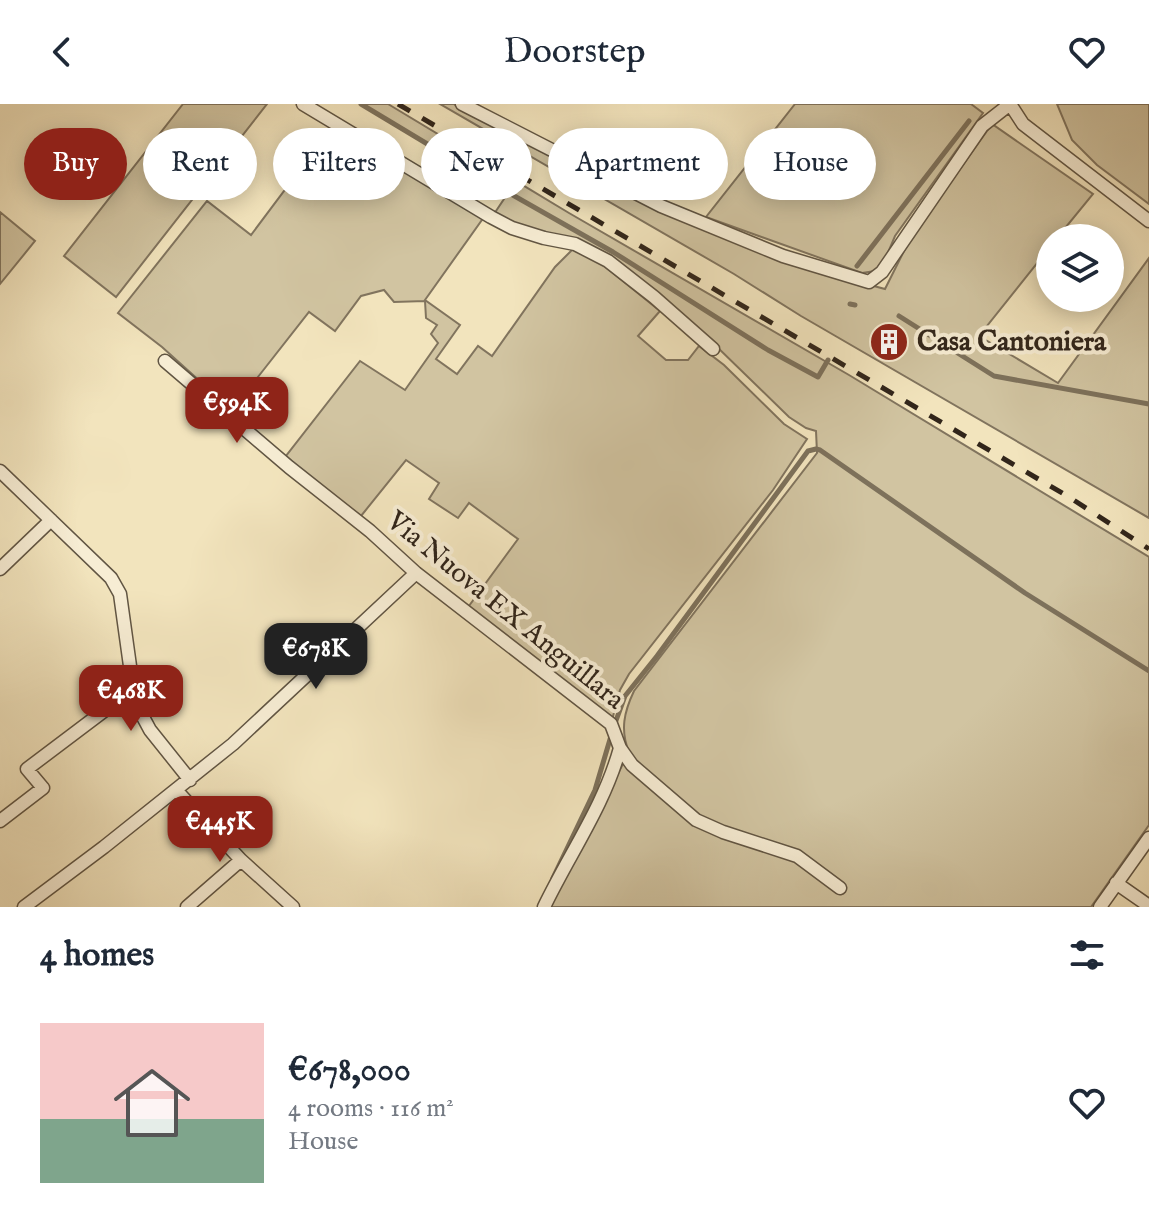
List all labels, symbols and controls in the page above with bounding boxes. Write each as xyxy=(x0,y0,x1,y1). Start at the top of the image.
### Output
text: Doorstep xyxy=(504,29,645,75)
icon: back xyxy=(40,30,84,74)
icon: heart xyxy=(1065,30,1109,74)
chip: Buy xyxy=(24,128,127,200)
chip: Rent xyxy=(143,128,257,200)
chip: Filters xyxy=(273,128,405,200)
chip: New xyxy=(421,128,532,200)
chip: Apartment xyxy=(548,128,728,200)
chip: House xyxy=(744,128,876,200)
map controls xyxy=(1036,224,1124,312)
button: layers xyxy=(1036,224,1124,312)
building icon: Casa Cantoniera xyxy=(868,321,910,363)
place label: Casa Cantoniera xyxy=(917,325,1107,360)
pin: €594K xyxy=(181,377,293,445)
text: €594K xyxy=(203,386,271,419)
street label: Via Nuova EX Anguillara xyxy=(378,504,632,718)
pin: €678K xyxy=(260,623,372,691)
text: €678K xyxy=(282,632,350,665)
pin: €468K xyxy=(75,665,187,733)
text: €468K xyxy=(97,674,165,707)
pin: €445K xyxy=(164,796,276,864)
text: €445K xyxy=(186,805,254,838)
icon: filters xyxy=(1065,933,1109,977)
text: 4 homes xyxy=(40,934,154,977)
text: €678,000 xyxy=(288,1049,411,1092)
icon: home xyxy=(104,1055,200,1151)
icon: heart xyxy=(1065,1081,1109,1125)
text: 4 rooms · 116 m² xyxy=(288,1092,454,1125)
text: House xyxy=(288,1125,358,1158)

